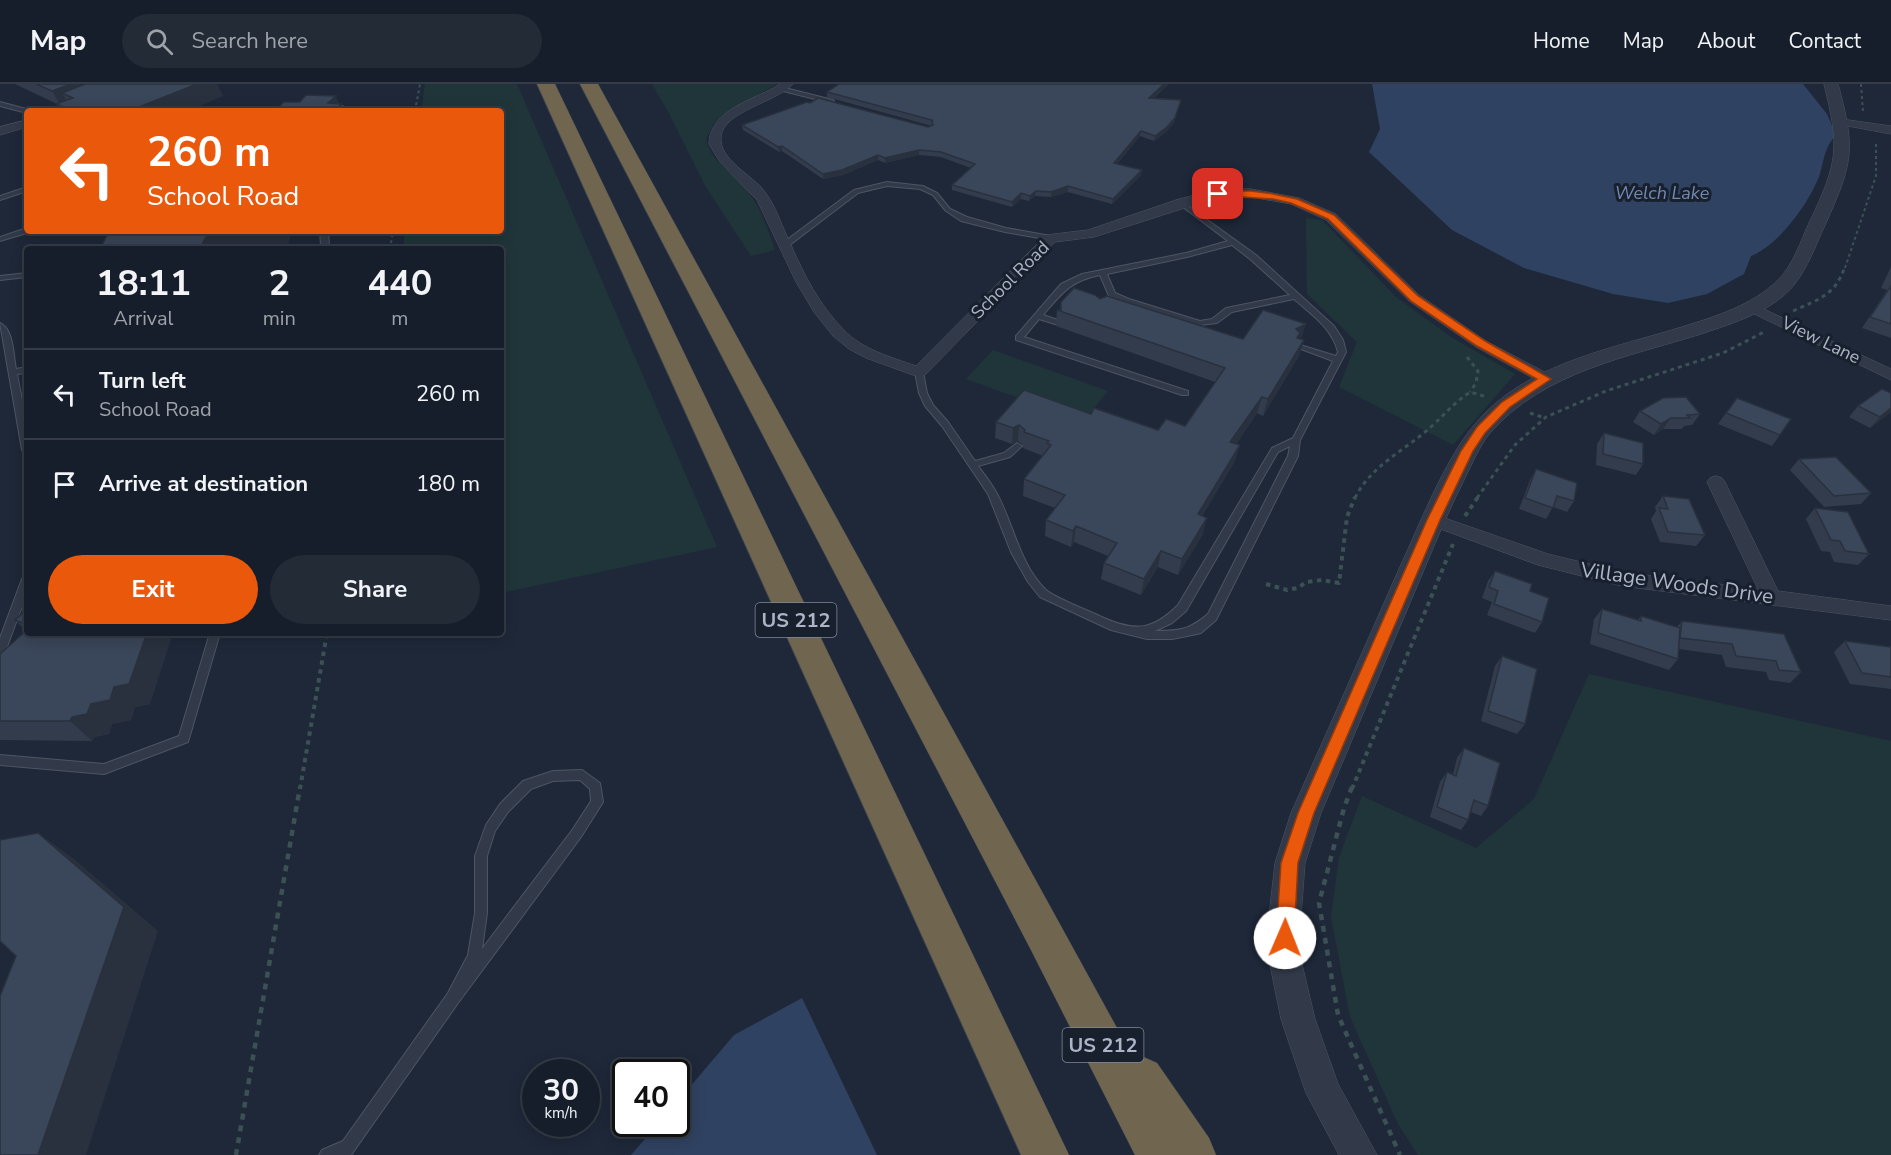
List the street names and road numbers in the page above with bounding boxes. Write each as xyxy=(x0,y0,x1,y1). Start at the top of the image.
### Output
street label: School Road xyxy=(966,236,1054,324)
street label: View Lane xyxy=(1777,310,1864,369)
street label: Village Woods Drive xyxy=(1578,555,1775,610)
road number: US 212 xyxy=(756,603,836,637)
road number: US 212 xyxy=(1062,1028,1144,1062)

